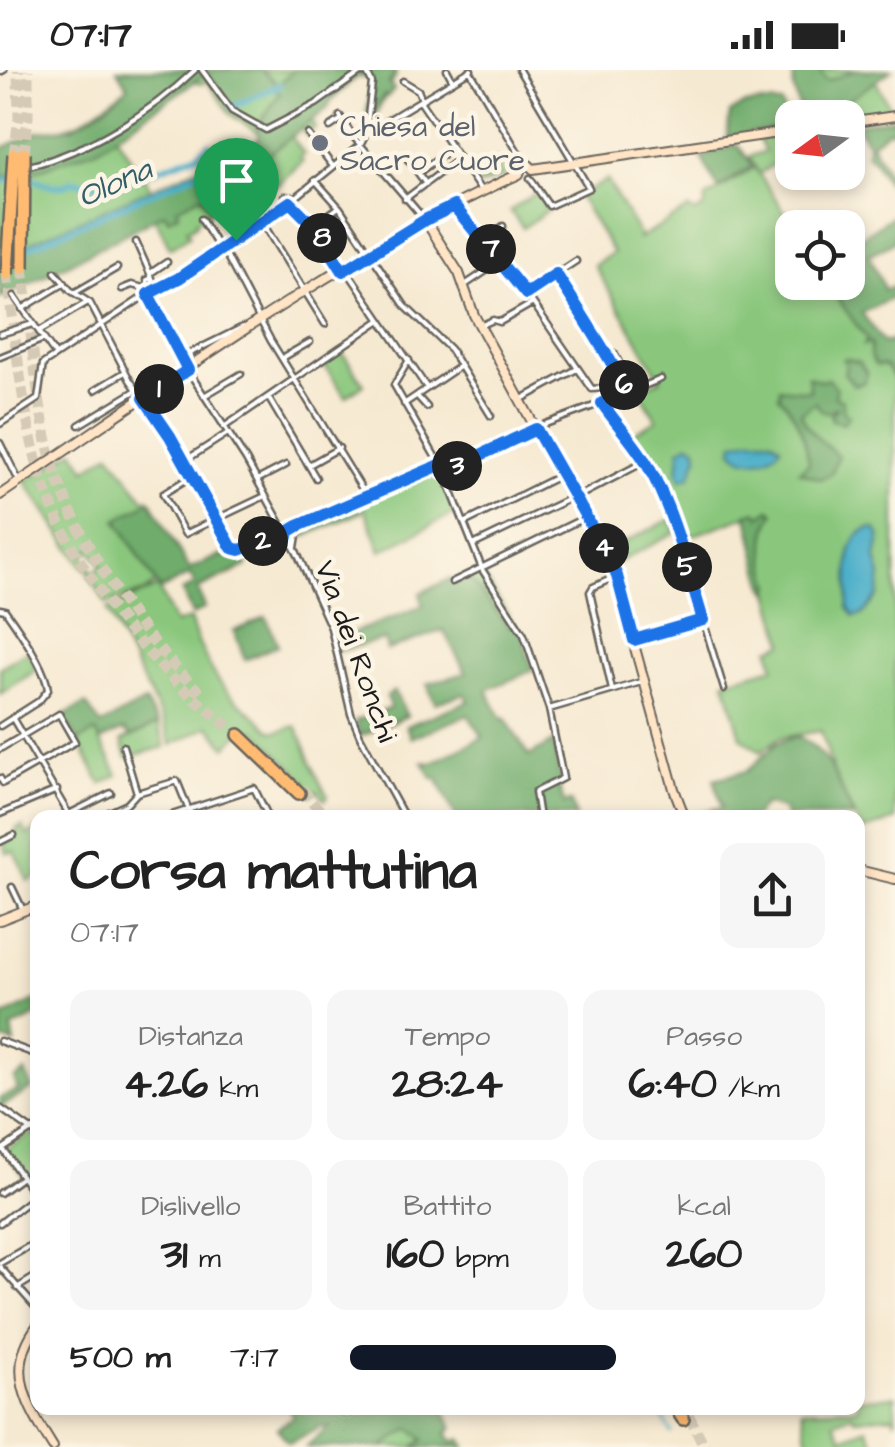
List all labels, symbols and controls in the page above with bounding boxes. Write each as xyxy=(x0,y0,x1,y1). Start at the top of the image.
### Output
text: 07:17 xyxy=(50,9,132,61)
north arrow xyxy=(775,100,865,190)
map controls xyxy=(775,100,865,300)
place label: Chiesa del Sacro Cuore xyxy=(340,106,525,182)
marker: Chiesa del Sacro Cuore xyxy=(309,132,331,154)
pin xyxy=(194,138,279,241)
water label: Olona xyxy=(70,147,160,220)
icon: arrive xyxy=(209,153,264,208)
button: locate xyxy=(775,210,865,300)
pin: 8 xyxy=(297,213,347,263)
text: 8 xyxy=(313,218,331,257)
pin: 7 xyxy=(466,224,516,274)
text: 7 xyxy=(482,229,500,268)
pin: 6 xyxy=(599,360,649,410)
pin: 1 xyxy=(134,364,184,414)
text: 6 xyxy=(615,365,633,404)
text: 1 xyxy=(157,369,161,408)
pin: 3 xyxy=(432,441,482,491)
text: 3 xyxy=(450,446,464,485)
pin: 2 xyxy=(238,516,288,566)
text: 2 xyxy=(255,521,271,560)
pin: 4 xyxy=(579,523,629,573)
text: 4 xyxy=(594,528,614,567)
pin: 5 xyxy=(662,542,712,592)
text: 5 xyxy=(677,547,697,586)
street label: Via dei Ronchi xyxy=(304,555,409,748)
text: Corsa mattutina xyxy=(70,834,477,910)
button: share xyxy=(720,843,825,948)
text: 07:17 xyxy=(70,910,139,955)
text: Distanza xyxy=(139,1017,243,1056)
text: Tempo xyxy=(405,1017,490,1056)
text: Passo xyxy=(666,1017,742,1056)
text: 4.26 xyxy=(123,1056,208,1114)
text: 28:24 xyxy=(392,1056,503,1114)
text: 6:40 xyxy=(628,1056,717,1114)
text: km xyxy=(208,1069,258,1108)
text: /km xyxy=(717,1069,780,1108)
text: Dislivello xyxy=(141,1187,240,1226)
text: Battito xyxy=(403,1187,492,1226)
text: kcal xyxy=(677,1187,731,1226)
text: 31 xyxy=(161,1226,188,1284)
text: 160 xyxy=(386,1226,444,1284)
text: 260 xyxy=(666,1226,743,1284)
text: m xyxy=(188,1239,221,1278)
text: bpm xyxy=(444,1239,509,1278)
text: 500 m xyxy=(70,1335,171,1380)
text: 7:17 xyxy=(230,1335,279,1380)

